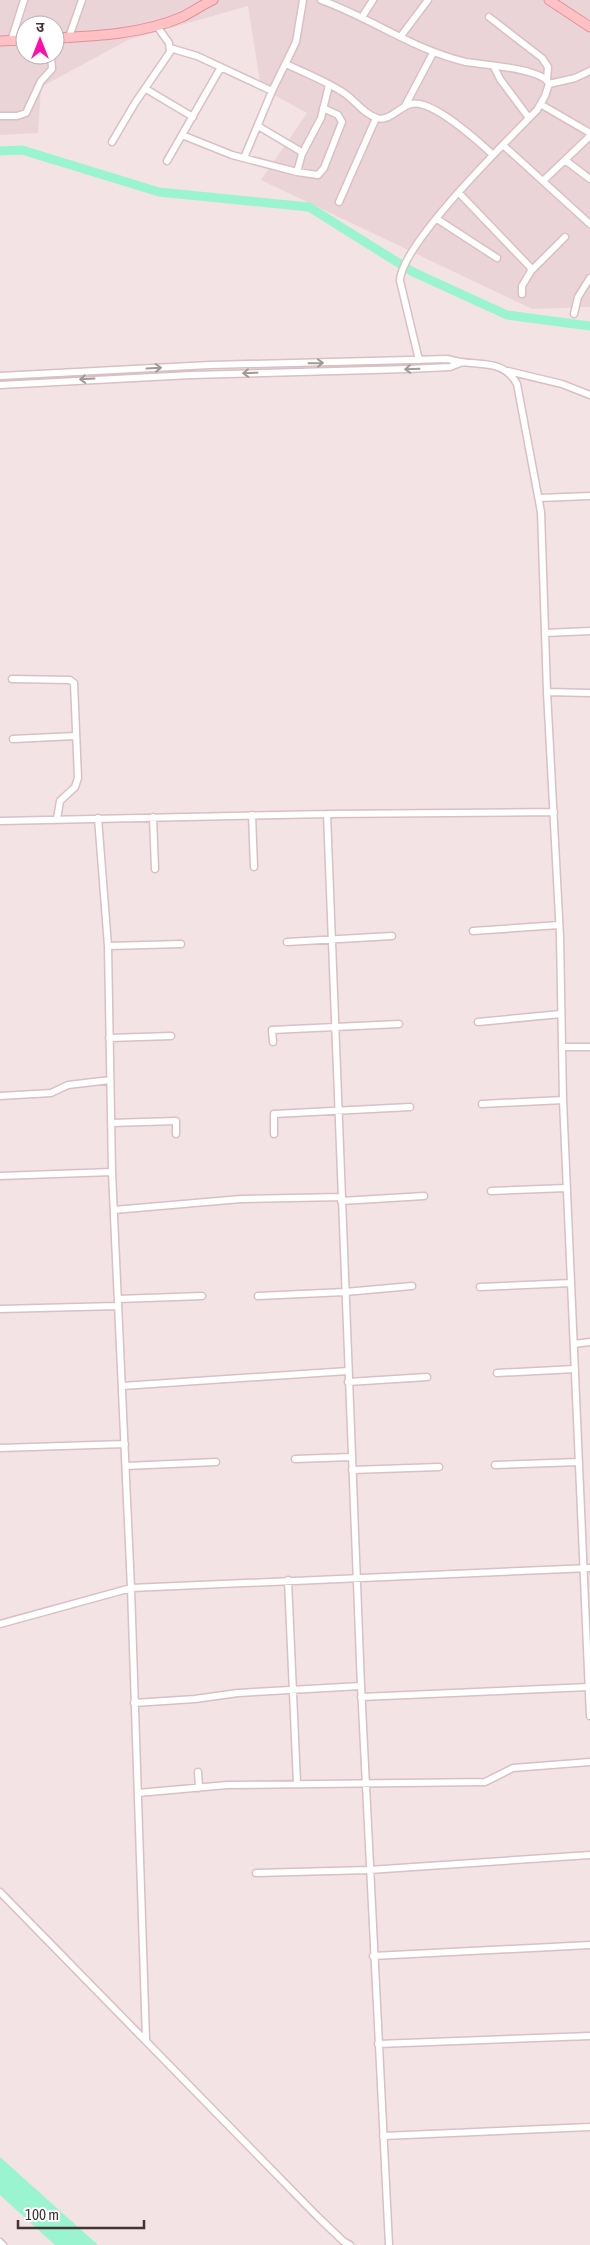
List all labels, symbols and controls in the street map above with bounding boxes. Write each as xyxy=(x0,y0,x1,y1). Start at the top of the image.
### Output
north arrow xyxy=(15,15,65,65)
text: उ xyxy=(36,19,45,35)
one-way arrow xyxy=(308,358,324,368)
one-way arrow xyxy=(145,363,161,372)
one-way arrow xyxy=(404,364,420,373)
one-way arrow xyxy=(242,368,258,378)
one-way arrow xyxy=(80,375,96,384)
scale bar xyxy=(18,2198,144,2230)
text: 100 m xyxy=(25,2206,59,2223)

